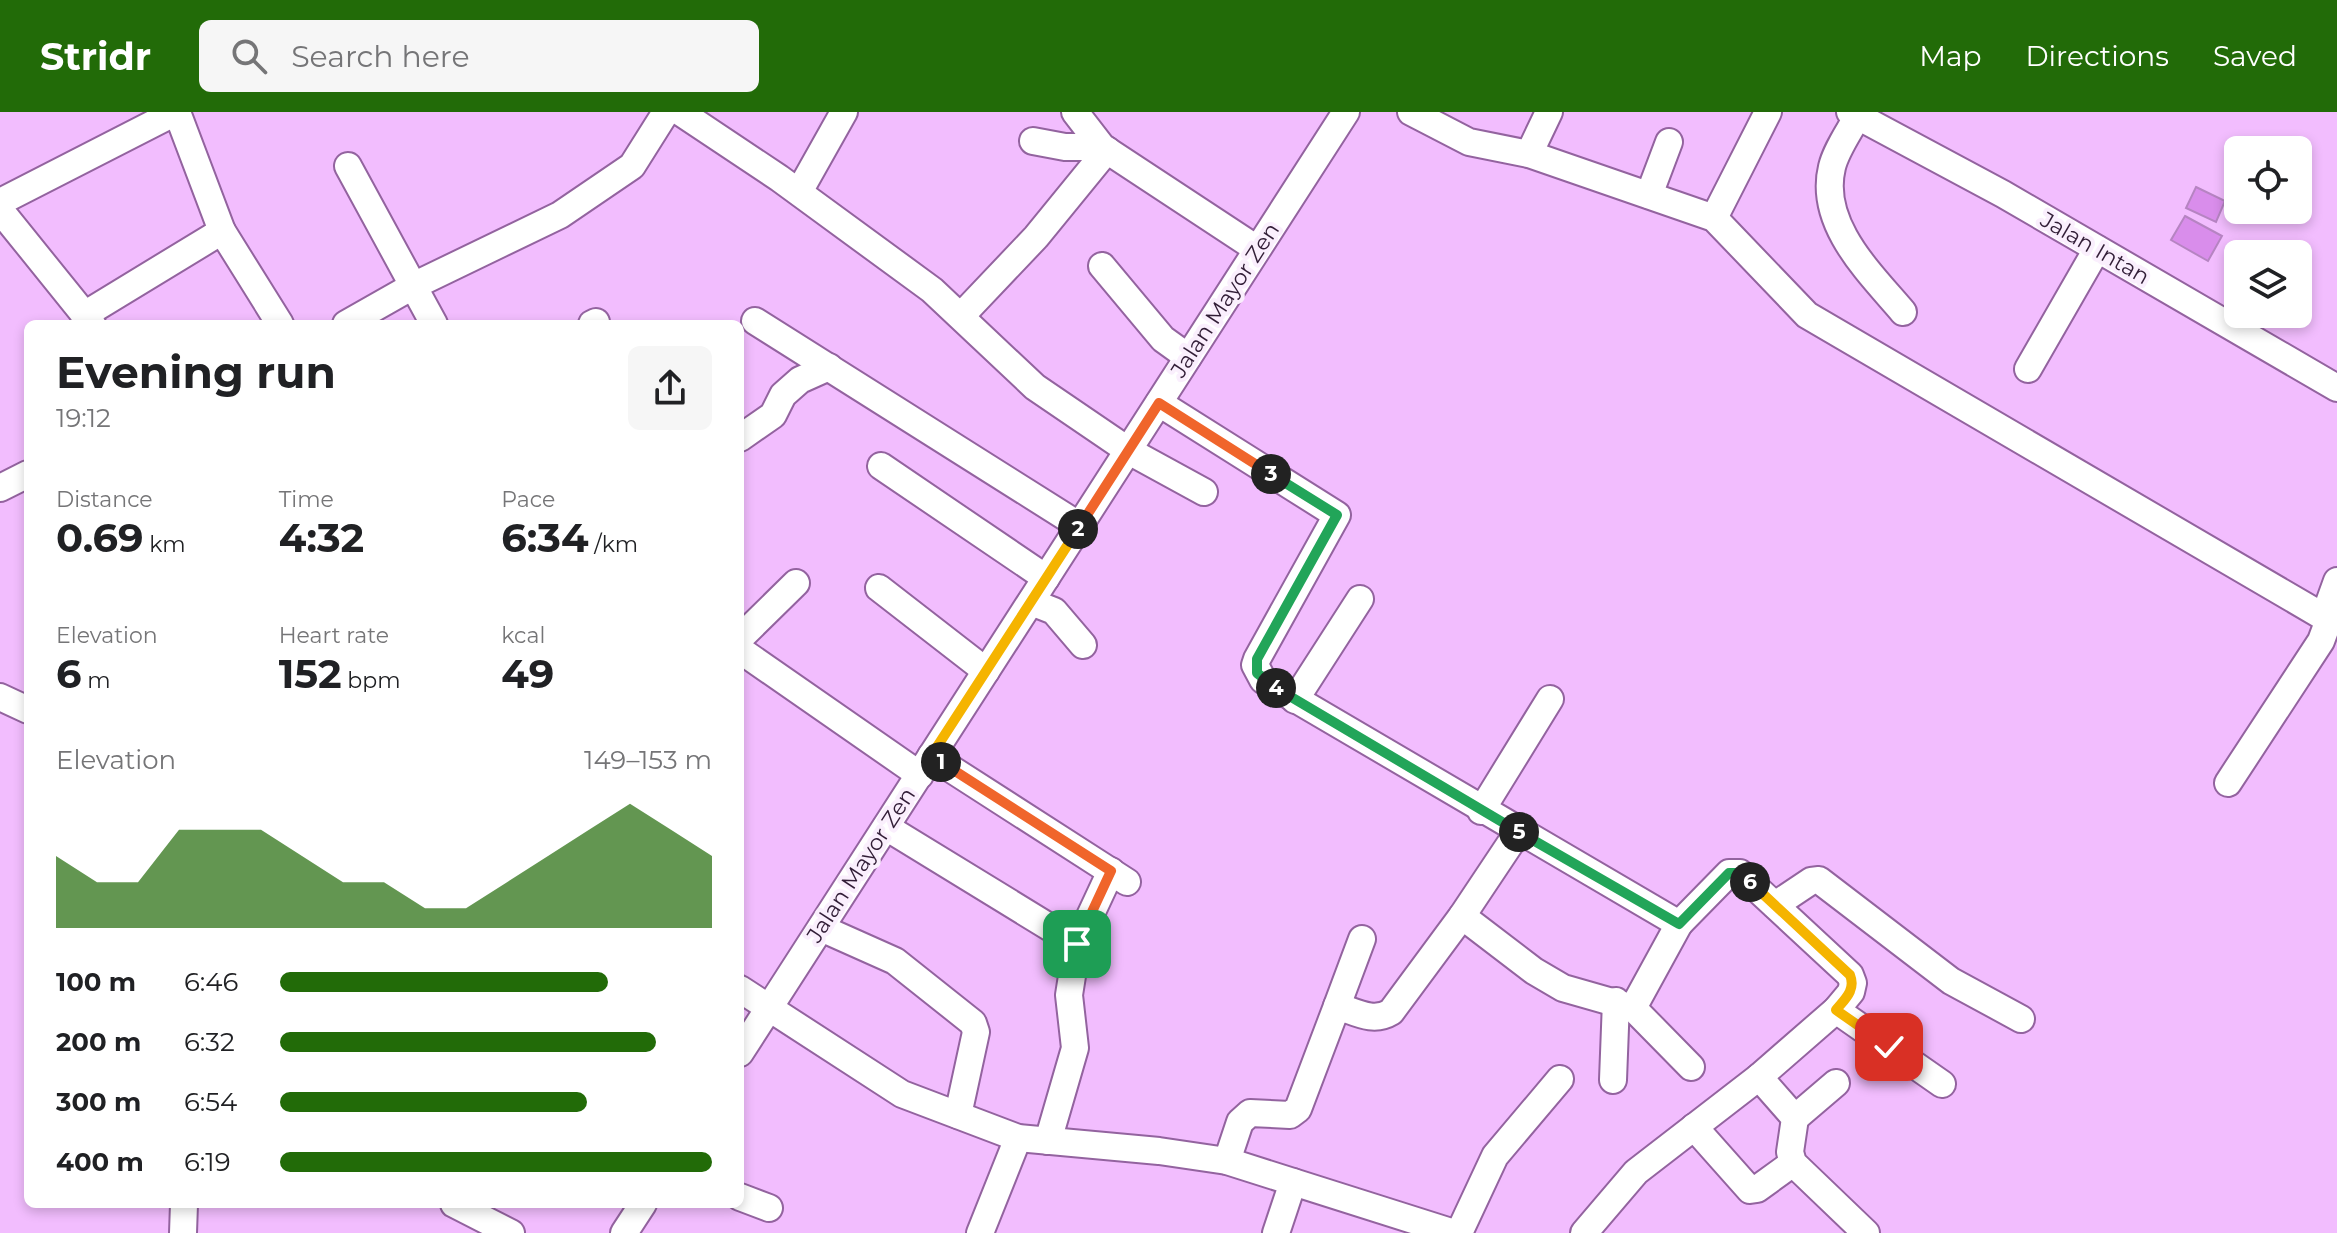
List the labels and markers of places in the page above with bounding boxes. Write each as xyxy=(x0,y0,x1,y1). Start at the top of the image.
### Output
pin: 3 xyxy=(1251,454,1291,494)
pin: 2 xyxy=(1058,509,1098,549)
pin: 4 xyxy=(1256,668,1296,708)
pin: 1 xyxy=(921,742,961,782)
pin: 5 xyxy=(1499,812,1539,852)
pin: 6 xyxy=(1730,862,1770,902)
pin xyxy=(1043,910,1111,978)
pin xyxy=(1855,1013,1923,1081)

